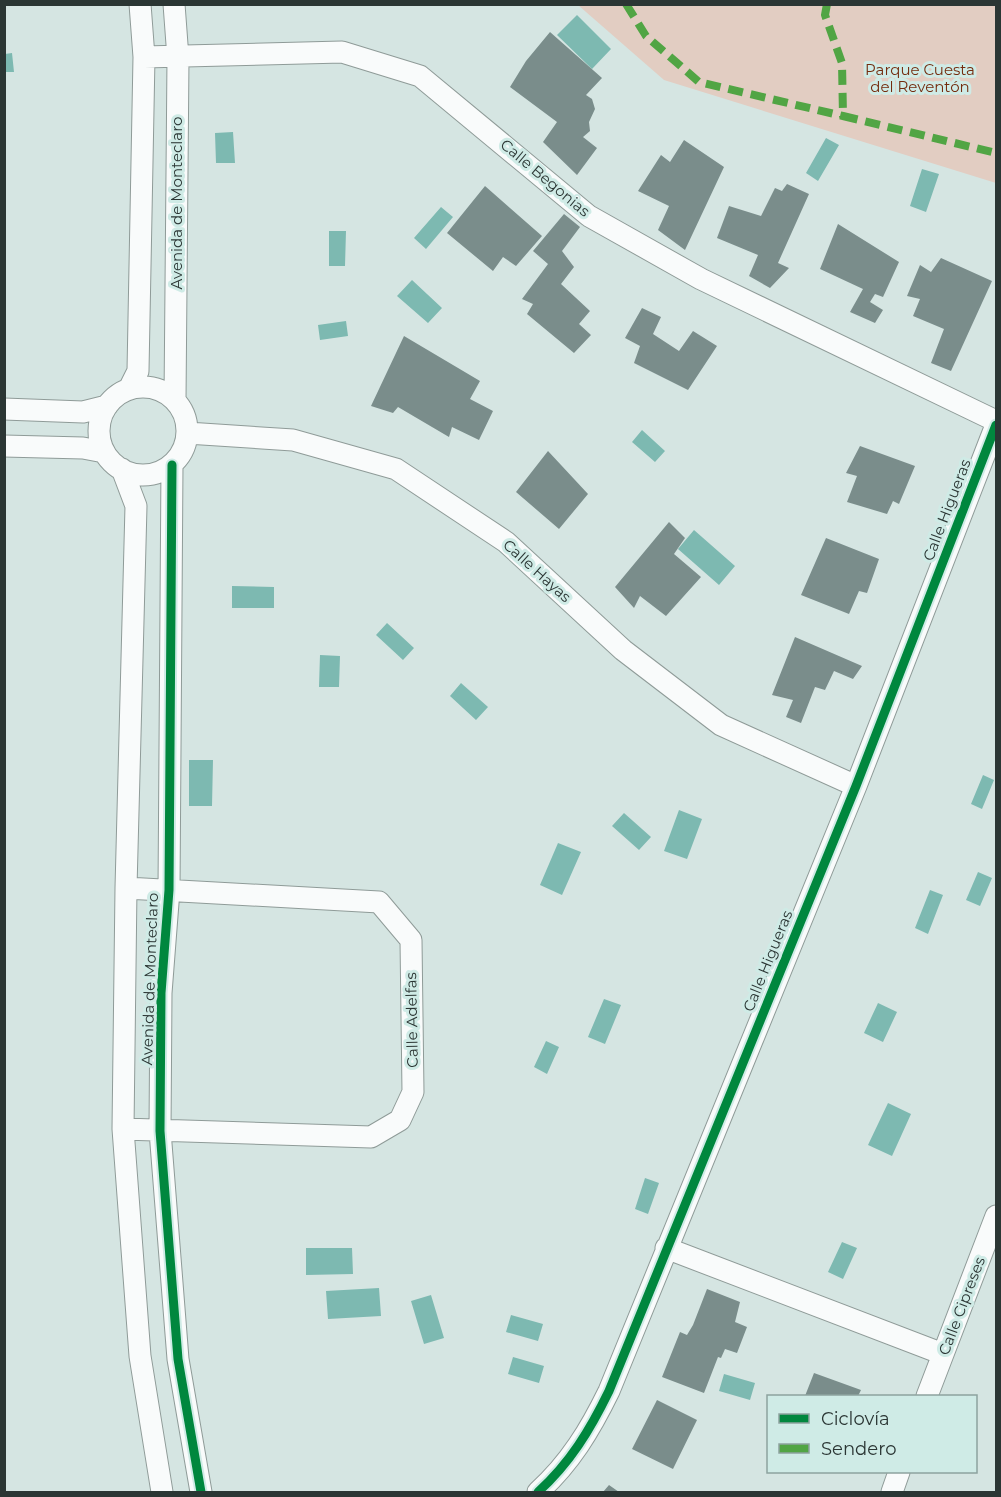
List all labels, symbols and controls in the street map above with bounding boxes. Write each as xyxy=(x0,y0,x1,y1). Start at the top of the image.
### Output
park label: Parque Cuesta del Reventón xyxy=(865,60,975,96)
street label: Avenida de Monteclaro xyxy=(167,117,186,289)
street label: Calle Begonias xyxy=(497,135,594,221)
street label: Calle Higueras xyxy=(918,456,975,563)
street label: Calle Hayas xyxy=(499,535,575,606)
street label: Avenida de Monteclaro xyxy=(137,892,162,1066)
street label: Calle Higueras xyxy=(739,907,797,1014)
street label: Calle Adelfas xyxy=(401,972,422,1068)
street label: Calle Cipreses xyxy=(934,1254,989,1358)
legend xyxy=(767,1395,977,1473)
text: Ciclovía xyxy=(821,1408,890,1430)
text: Sendero xyxy=(821,1438,896,1460)

